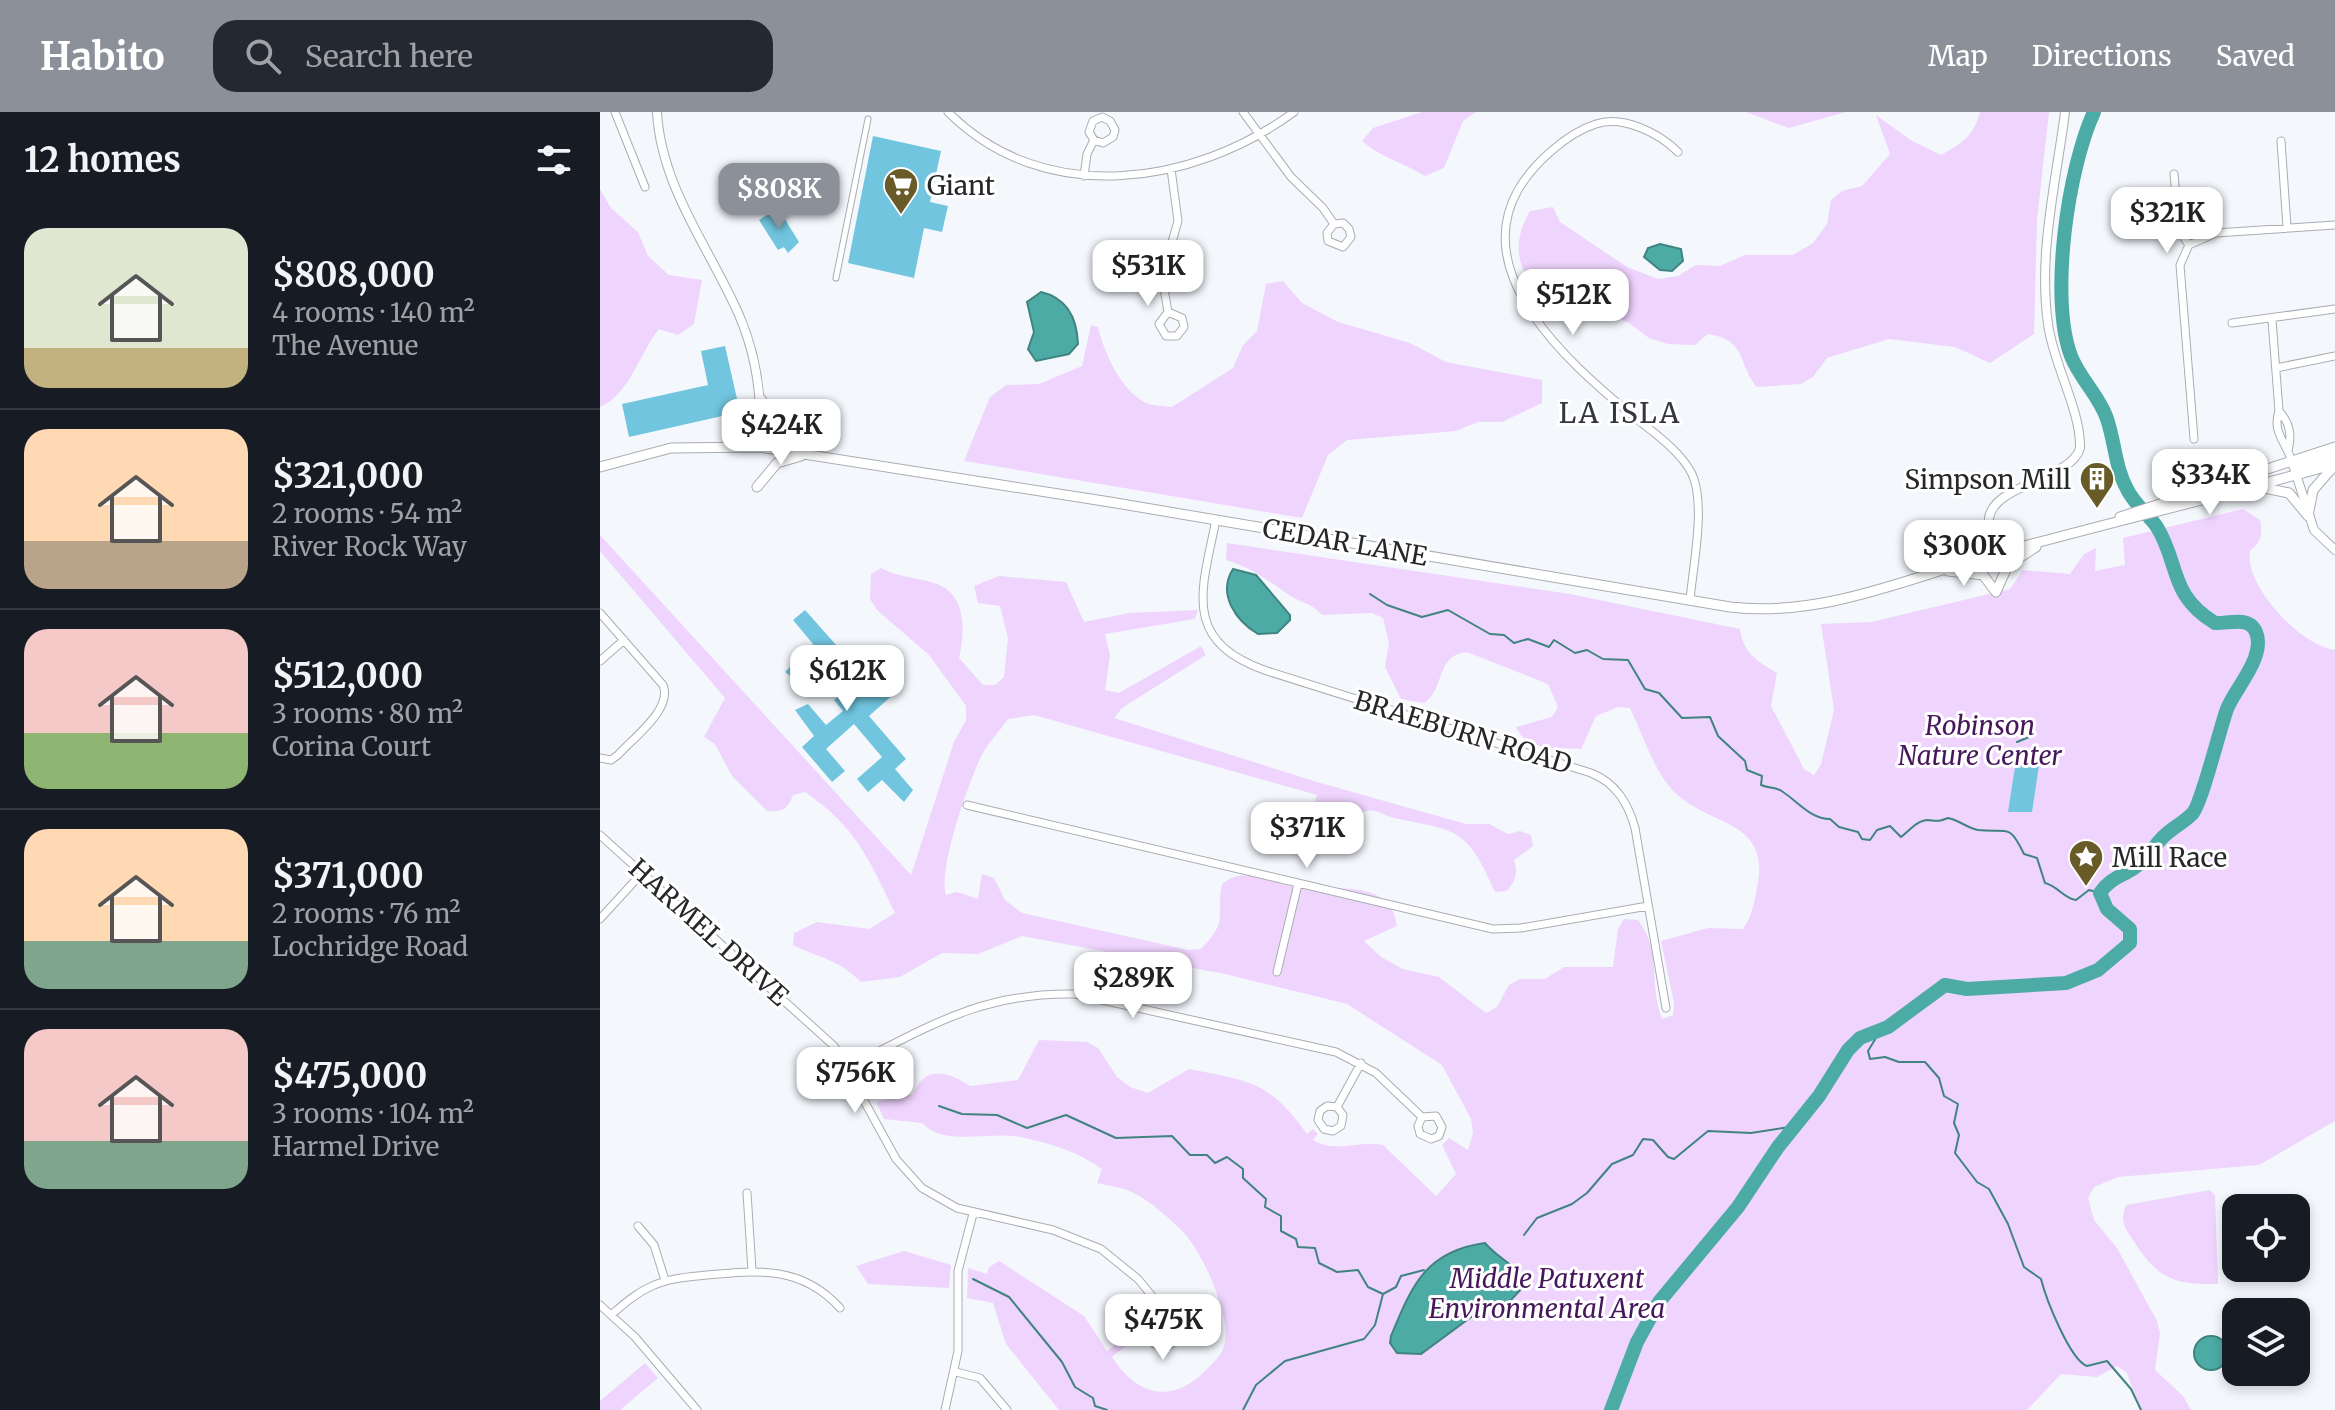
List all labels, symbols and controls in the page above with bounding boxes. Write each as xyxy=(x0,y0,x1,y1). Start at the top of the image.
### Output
search box xyxy=(213,20,773,92)
text: Habito xyxy=(40,33,165,80)
icon: search xyxy=(241,34,285,78)
text: Search here xyxy=(305,37,473,75)
text: Map xyxy=(1928,38,1988,74)
text: Directions xyxy=(2032,38,2172,74)
text: Saved xyxy=(2216,38,2295,74)
icon: filters xyxy=(532,138,576,182)
text: 12 homes xyxy=(24,139,181,181)
pin: $808K xyxy=(723,163,835,231)
supermarket icon: Giant xyxy=(882,166,920,216)
place label: Giant xyxy=(927,169,995,202)
text: $808K xyxy=(737,172,821,205)
pin: $321K xyxy=(2111,187,2223,255)
text: $321K xyxy=(2129,196,2205,229)
pin: $531K xyxy=(1092,240,1204,308)
text: $531K xyxy=(1110,249,1186,282)
text: $808,000 xyxy=(272,254,435,296)
icon: home xyxy=(88,260,184,356)
pin: $512K xyxy=(1517,269,1629,337)
text: $512K xyxy=(1535,278,1611,311)
text: 4 rooms · 140 m² xyxy=(272,296,475,329)
text: The Avenue xyxy=(272,329,418,362)
district label: LA ISLA xyxy=(1559,395,1681,431)
pin: $424K xyxy=(725,399,837,467)
text: $424K xyxy=(740,408,822,441)
pin: $334K xyxy=(2154,449,2266,517)
text: $321,000 xyxy=(272,455,424,497)
text: $334K xyxy=(2170,458,2250,491)
building icon: Simpson Mill xyxy=(2078,460,2116,510)
icon: home xyxy=(88,461,184,557)
place label: Simpson Mill xyxy=(1905,463,2071,496)
text: 2 rooms · 54 m² xyxy=(272,497,462,530)
street label: CEDAR LANE xyxy=(1260,511,1430,573)
pin: $300K xyxy=(1908,520,2020,588)
text: $300K xyxy=(1922,529,2006,562)
text: River Rock Way xyxy=(272,530,467,563)
pin: $612K xyxy=(791,645,903,713)
text: $612K xyxy=(808,654,886,687)
text: $512,000 xyxy=(272,655,423,697)
icon: home xyxy=(88,661,184,757)
street label: BRAEBURN ROAD xyxy=(1350,683,1576,781)
text: 3 rooms · 80 m² xyxy=(272,697,463,730)
park label: Robinson Nature Center xyxy=(1898,709,2062,772)
text: Corina Court xyxy=(272,730,431,763)
pin: $371K xyxy=(1251,802,1363,870)
text: $371K xyxy=(1269,811,1345,844)
place icon: Mill Race xyxy=(2067,838,2105,888)
place label: Mill Race xyxy=(2112,841,2227,874)
street label: HARMEL DRIVE xyxy=(622,852,796,1013)
text: $371,000 xyxy=(272,855,424,897)
icon: home xyxy=(88,861,184,957)
text: 2 rooms · 76 m² xyxy=(272,897,460,930)
text: Lochridge Road xyxy=(272,930,468,963)
pin: $289K xyxy=(1077,952,1189,1020)
text: $289K xyxy=(1092,961,1174,994)
pin: $756K xyxy=(799,1047,911,1115)
text: $475,000 xyxy=(272,1055,427,1097)
text: $756K xyxy=(815,1056,895,1089)
icon: home xyxy=(88,1061,184,1157)
text: 3 rooms · 104 m² xyxy=(272,1097,474,1130)
text: Harmel Drive xyxy=(272,1130,439,1163)
map controls xyxy=(2222,1194,2310,1386)
button: locate xyxy=(2222,1194,2310,1282)
park label: Middle Patuxent Environmental Area xyxy=(1429,1262,1665,1325)
pin: $475K xyxy=(1107,1294,1219,1362)
button: layers xyxy=(2222,1298,2310,1386)
text: $475K xyxy=(1123,1303,1203,1336)

